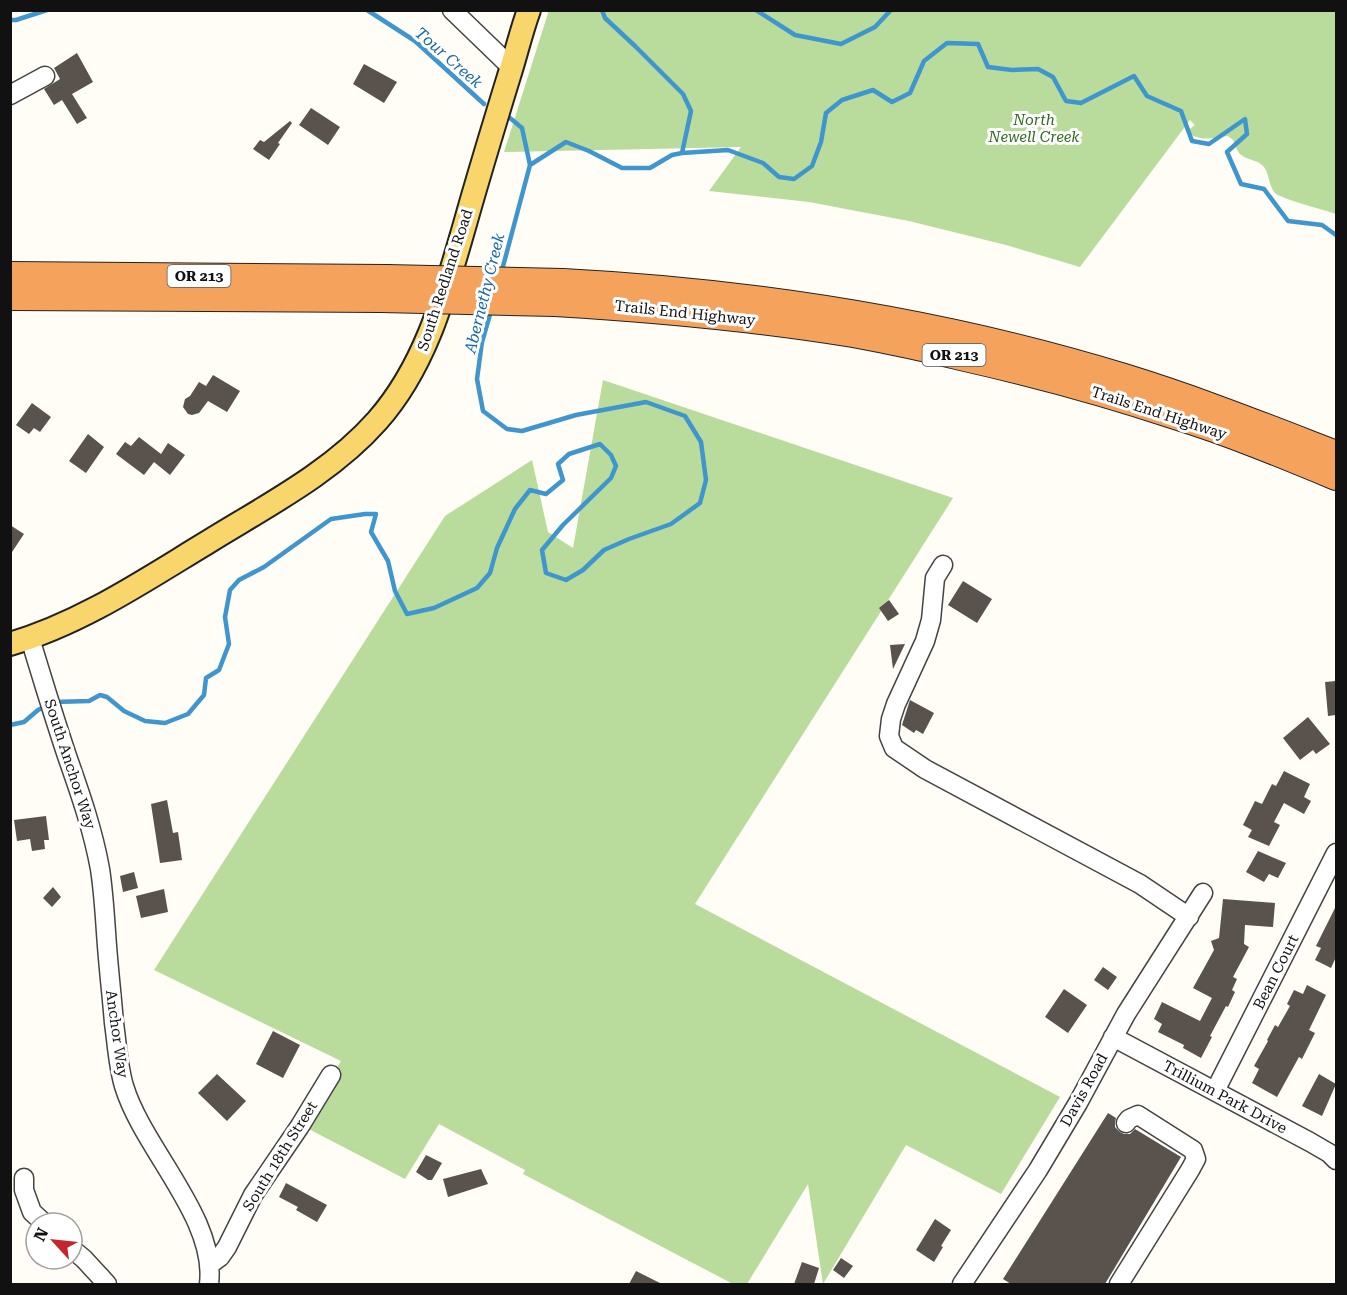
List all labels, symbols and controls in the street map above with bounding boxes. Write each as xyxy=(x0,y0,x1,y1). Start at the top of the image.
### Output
water label: Tour Creek xyxy=(411,23,486,92)
park label: North Newell Creek xyxy=(988,111,1080,146)
street label: South Redland Road xyxy=(414,206,477,353)
water label: Abernethy Creek xyxy=(460,231,509,356)
road number: OR 213 xyxy=(168,265,230,287)
street label: Trails End Highway xyxy=(614,297,756,329)
road number: OR 213 xyxy=(922,344,986,366)
street label: Trails End Highway xyxy=(1089,383,1229,443)
street label: South Anchor Way xyxy=(40,697,100,832)
street label: Bean Court xyxy=(1250,931,1303,1012)
street label: Anchor Way xyxy=(102,989,132,1079)
street label: Davis Road xyxy=(1057,1050,1112,1130)
street label: Trillium Park Drive xyxy=(1160,1057,1290,1137)
street label: South 18th Street xyxy=(239,1097,321,1214)
north arrow xyxy=(24,1211,84,1271)
text: N xyxy=(30,1225,52,1244)

